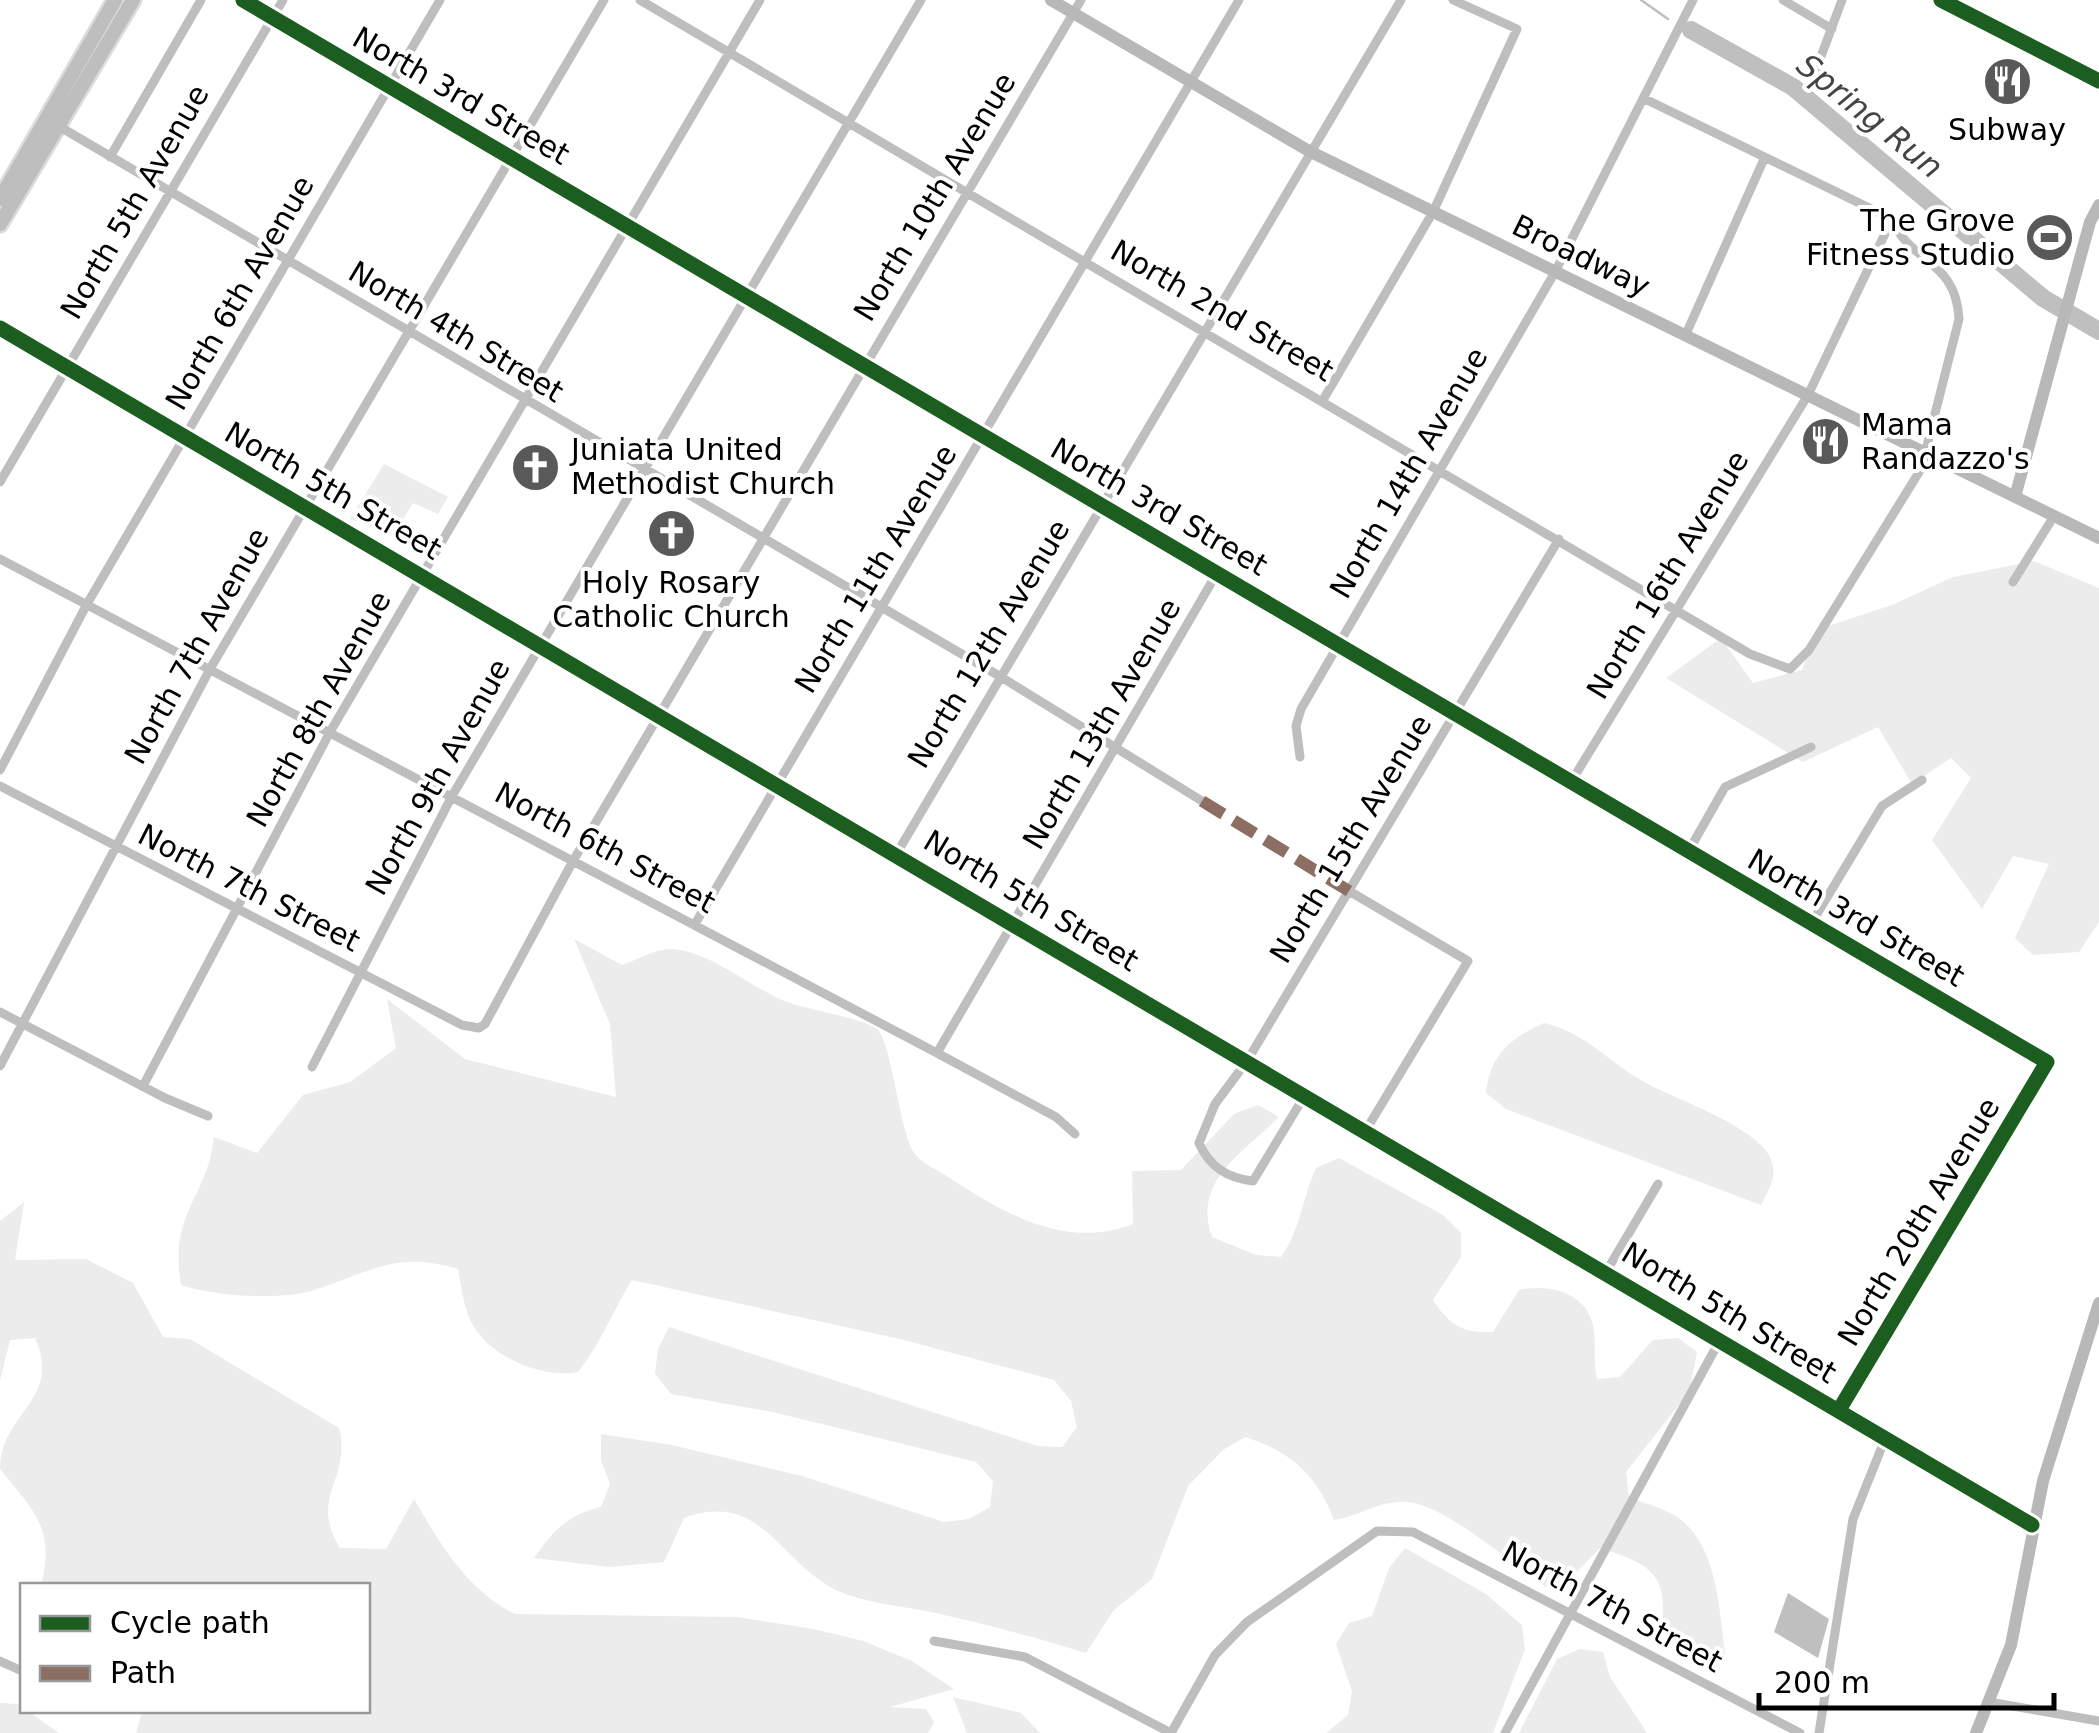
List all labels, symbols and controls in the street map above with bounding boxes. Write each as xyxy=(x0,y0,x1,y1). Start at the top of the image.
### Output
street label: North 3rd Street xyxy=(347,19,576,172)
water label: Spring Run xyxy=(1790,46,1950,186)
restaurant icon: Subway xyxy=(1981,55,2033,107)
street label: North 10th Avenue xyxy=(847,66,1023,327)
street label: North 5th Avenue xyxy=(53,79,216,325)
place label: Subway xyxy=(1948,112,2066,147)
street label: North 6th Avenue xyxy=(158,170,321,416)
place label: The Grove Fitness Studio xyxy=(1806,203,2015,272)
street label: Broadway xyxy=(1507,207,1656,304)
sports icon: The Grove Fitness Studio xyxy=(2024,212,2076,264)
street label: North 2nd Street xyxy=(1105,233,1340,389)
street label: North 4th Street xyxy=(343,254,570,410)
street label: North 14th Avenue xyxy=(1323,341,1495,604)
place label: Mama Randazzo's xyxy=(1861,407,2030,476)
street label: North 5th Street xyxy=(219,414,448,567)
restaurant icon: Mama Randazzo's xyxy=(1800,416,1852,468)
street label: North 3rd Street xyxy=(1045,430,1274,583)
place label: Juniata United Methodist Church xyxy=(569,432,835,501)
street label: North 11th Avenue xyxy=(788,438,964,699)
church icon: Juniata United Methodist Church xyxy=(510,441,562,493)
street label: North 16th Avenue xyxy=(1580,444,1756,705)
church icon: Holy Rosary Catholic Church xyxy=(645,508,697,560)
street label: North 12th Avenue xyxy=(901,513,1077,774)
street label: North 7th Avenue xyxy=(117,522,276,770)
place label: Holy Rosary Catholic Church xyxy=(552,565,790,634)
street label: North 8th Avenue xyxy=(239,585,398,833)
street label: North 13th Avenue xyxy=(1016,592,1188,855)
street label: North 9th Avenue xyxy=(358,653,517,901)
street label: North 15th Avenue xyxy=(1263,708,1439,969)
street label: North 6th Street xyxy=(489,775,721,920)
street label: North 7th Street xyxy=(133,817,366,959)
street label: North 5th Street xyxy=(918,823,1145,979)
street label: North 3rd Street xyxy=(1742,841,1971,994)
street label: North 20th Avenue xyxy=(1831,1091,2007,1352)
street label: North 5th Street xyxy=(1616,1235,1843,1391)
street label: North 7th Street xyxy=(1496,1534,1728,1679)
legend xyxy=(20,1583,370,1713)
text: Cycle path xyxy=(110,1605,270,1640)
scale bar xyxy=(1759,1648,2054,1710)
text: Path xyxy=(110,1655,176,1690)
text: 200 m xyxy=(1774,1665,1870,1700)

